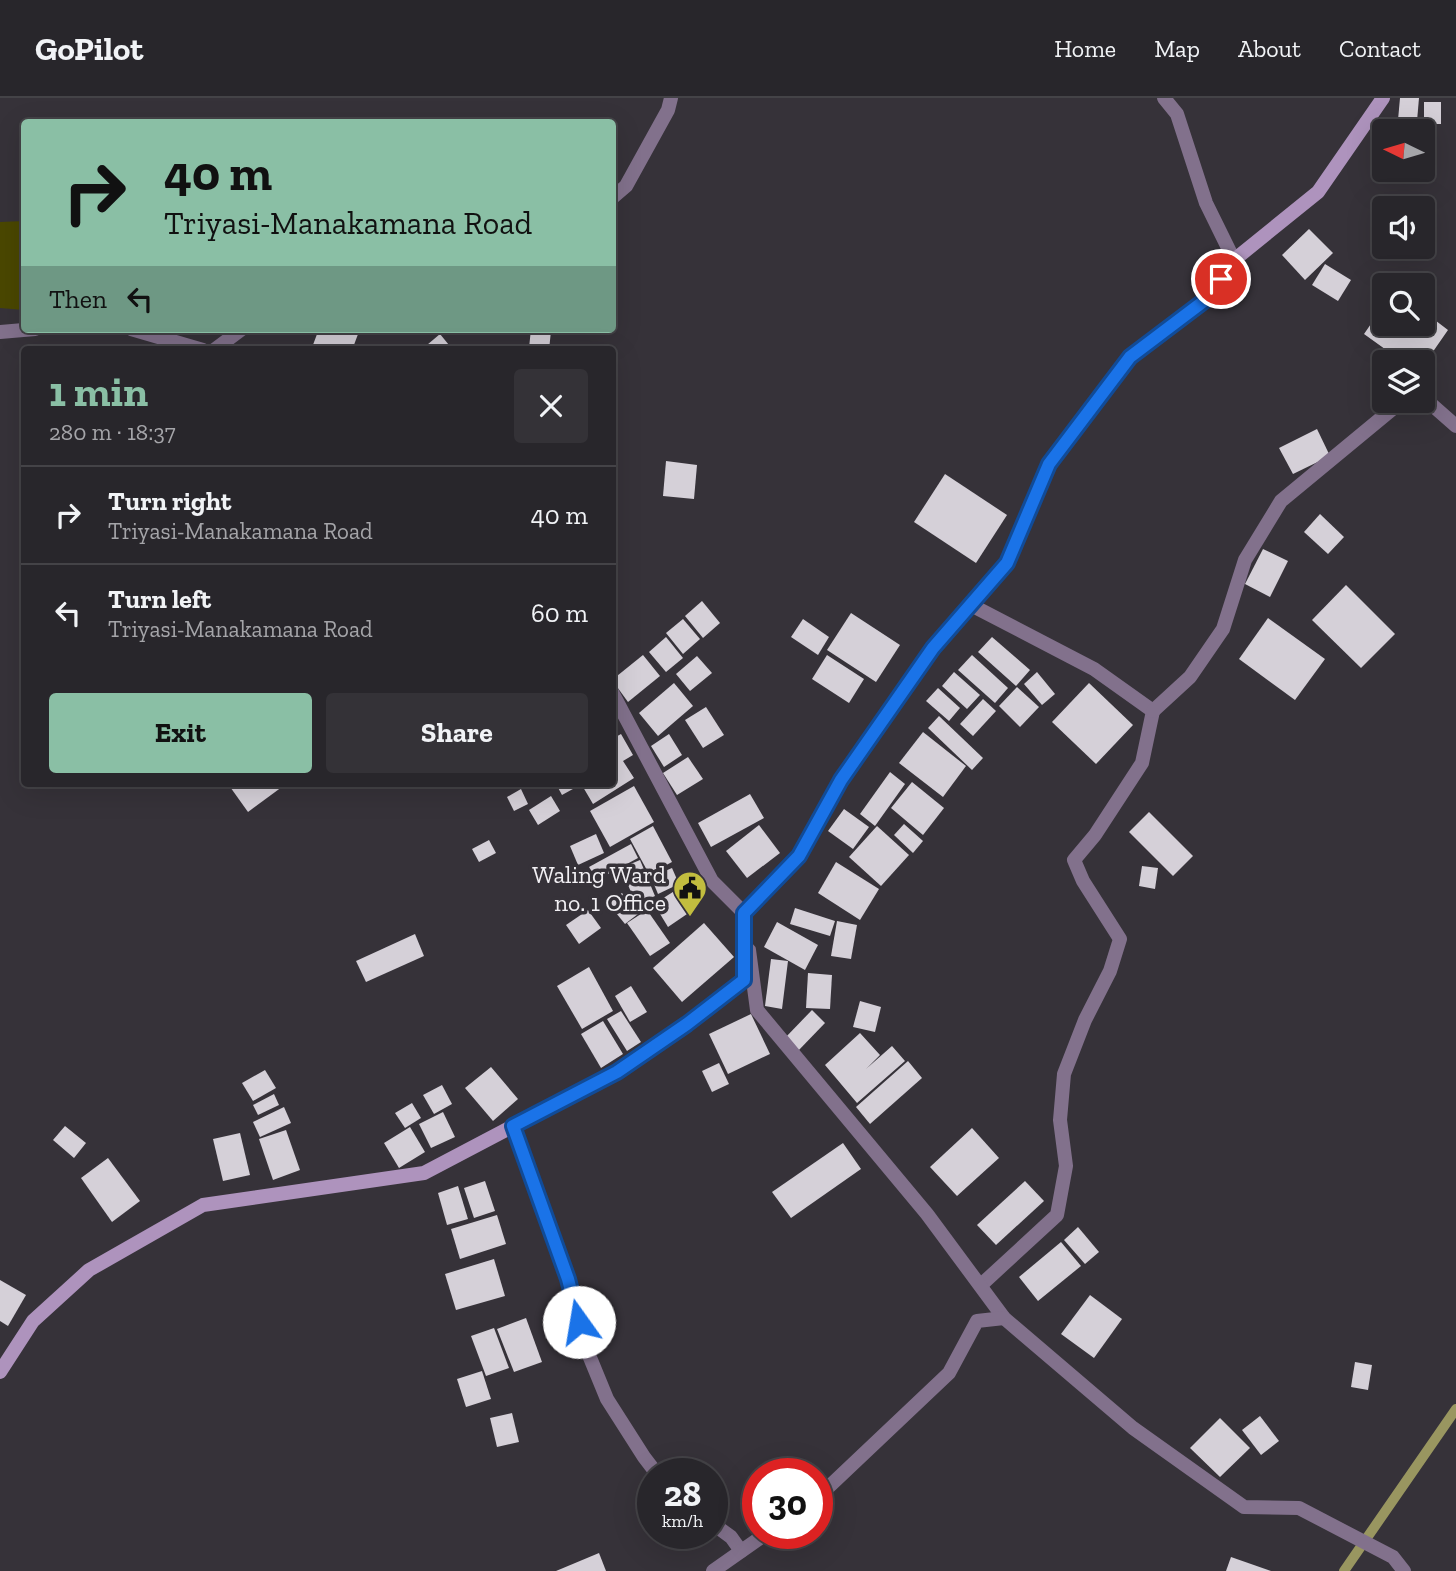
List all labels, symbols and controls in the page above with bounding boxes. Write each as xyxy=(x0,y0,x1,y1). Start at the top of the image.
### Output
text: GoPilot xyxy=(35,29,143,68)
text: Home xyxy=(1054,34,1116,63)
text: Map xyxy=(1154,34,1200,63)
text: About xyxy=(1238,34,1301,63)
text: Contact xyxy=(1339,34,1421,63)
north arrow xyxy=(1372,119,1435,182)
map controls xyxy=(1372,119,1435,413)
text: 40 m xyxy=(164,144,272,203)
icon: right xyxy=(49,147,140,238)
button: sound xyxy=(1372,196,1435,259)
text: Triyasi-Manakamana Road xyxy=(164,204,532,242)
pin xyxy=(1191,249,1251,309)
icon: arrive xyxy=(1202,260,1240,298)
button: search xyxy=(1372,273,1435,336)
icon: left xyxy=(121,280,159,318)
text: Then xyxy=(49,283,107,315)
button: layers xyxy=(1372,350,1435,413)
text: 1 min xyxy=(49,366,148,417)
button: close xyxy=(514,369,588,443)
text: 280 m · 18:37 xyxy=(49,418,175,446)
text: Turn right xyxy=(108,485,231,517)
icon: right xyxy=(49,496,87,534)
text: 40 m xyxy=(531,499,588,531)
text: Triyasi-Manakamana Road xyxy=(108,517,373,545)
text: Turn left xyxy=(108,583,211,615)
icon: left xyxy=(49,594,87,632)
text: 60 m xyxy=(531,597,588,629)
text: Triyasi-Manakamana Road xyxy=(108,615,373,643)
button: Exit xyxy=(49,693,312,773)
button: Share xyxy=(326,693,588,773)
place label: Waling Ward no. 1 Office xyxy=(532,860,666,917)
public building icon: Waling Ward no. 1 Office xyxy=(671,869,709,918)
position arrow xyxy=(542,1285,616,1359)
speed limit sign: 30 xyxy=(742,1458,833,1549)
text: 28 xyxy=(664,1473,701,1515)
text: km/h xyxy=(662,1510,703,1532)

